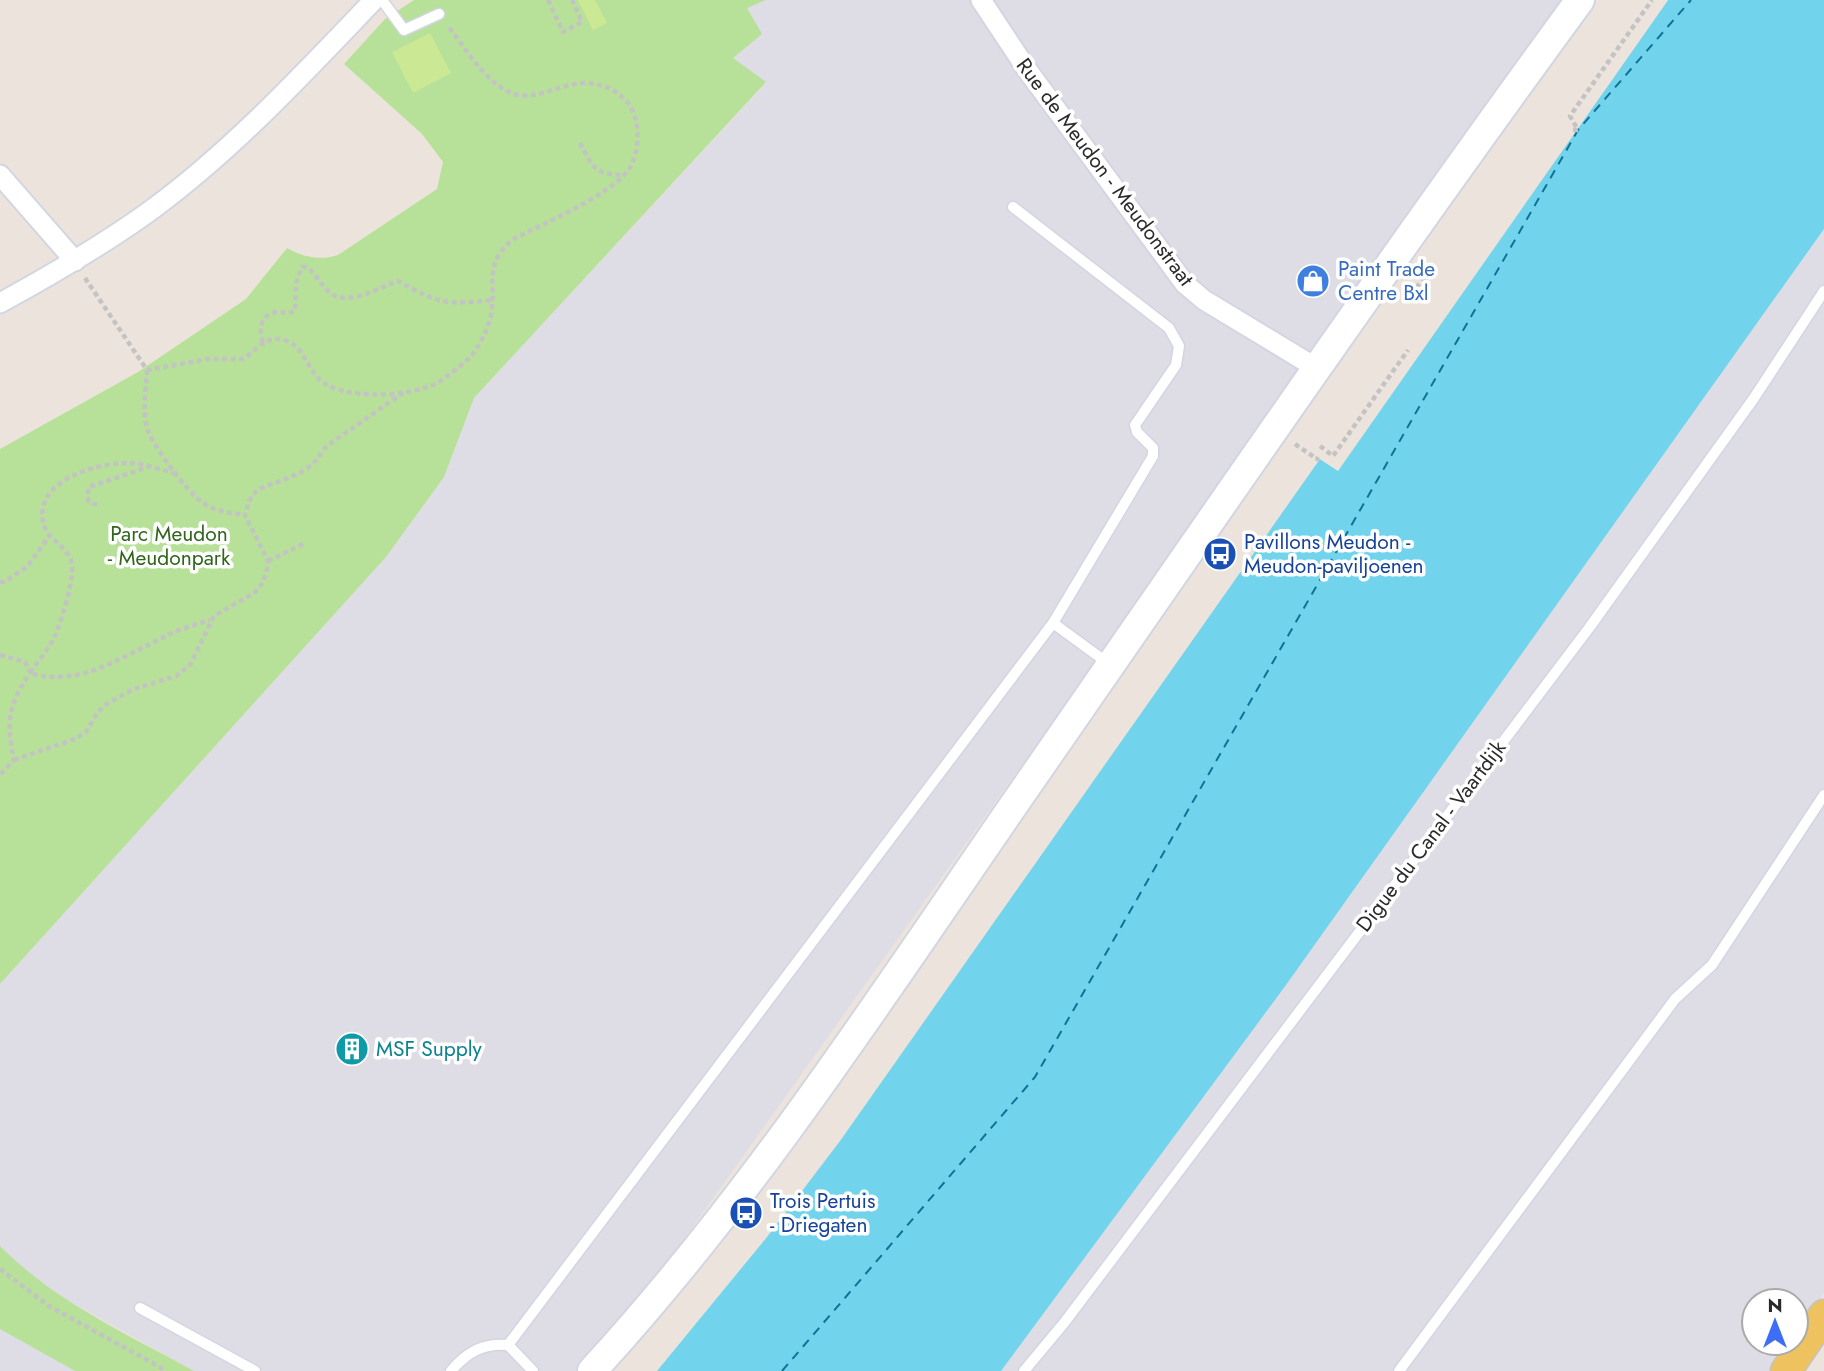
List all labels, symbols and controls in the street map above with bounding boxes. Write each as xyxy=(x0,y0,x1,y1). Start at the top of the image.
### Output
street label: Rue de Meudon - Meudonstraat xyxy=(1009,52,1201,292)
place label: Paint Trade Centre Bxl xyxy=(1338,254,1435,308)
shop icon: Paint Trade Centre Bxl xyxy=(1294,262,1332,300)
park label: Parc Meudon - Meudonpark xyxy=(108,519,231,573)
place label: Pavillons Meudon - Meudon-paviljoenen xyxy=(1244,527,1424,581)
bus stop icon: Pavillons Meudon - Meudon-paviljoenen xyxy=(1201,535,1239,573)
street label: Digue du Canal - Vaartdijk xyxy=(1349,733,1513,938)
building icon: MSF Supply xyxy=(333,1030,371,1068)
place label: MSF Supply xyxy=(376,1034,483,1064)
place label: Trois Pertuis - Driegaten xyxy=(770,1186,876,1240)
bus stop icon: Trois Pertuis - Driegaten xyxy=(727,1194,765,1232)
north arrow xyxy=(1740,1287,1810,1357)
text: N xyxy=(1767,1292,1783,1319)

